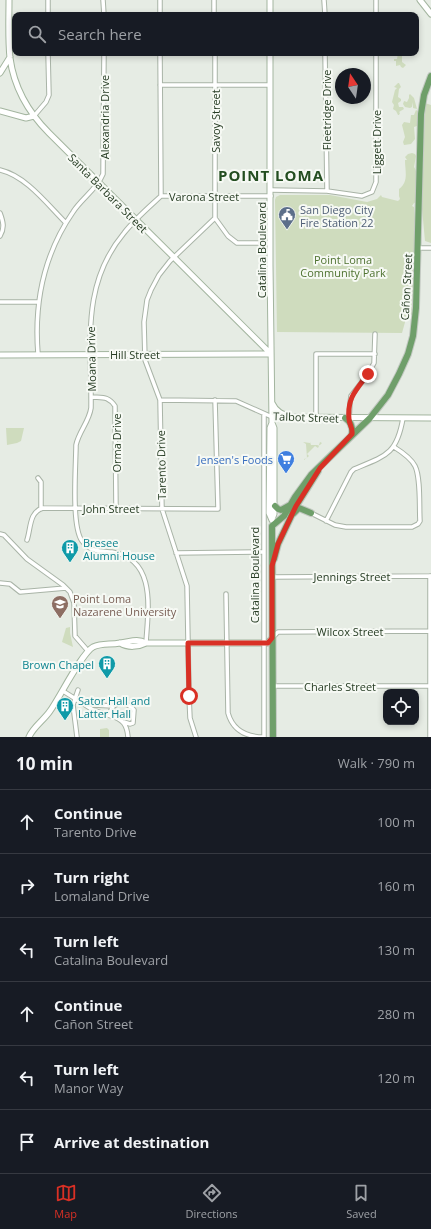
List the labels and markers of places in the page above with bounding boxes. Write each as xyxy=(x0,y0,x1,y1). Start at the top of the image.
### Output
place label: San Diego City Fire Station 22 xyxy=(300,202,374,230)
public building icon: San Diego City Fire Station 22 xyxy=(277,205,297,230)
supermarket icon: Jensen's Foods xyxy=(276,449,296,474)
place label: Jensen's Foods xyxy=(197,452,273,467)
place label: Bresee Alumni House xyxy=(83,535,155,563)
building icon: Bresee Alumni House xyxy=(60,538,80,563)
place label: Point Loma Nazarene University xyxy=(73,591,177,619)
school or university icon: Point Loma Nazarene University xyxy=(50,594,70,619)
building icon: Brown Chapel xyxy=(97,654,117,679)
place label: Brown Chapel xyxy=(22,657,94,672)
place label: Sator Hall and Latter Hall xyxy=(78,693,150,721)
building icon: Sator Hall and Latter Hall xyxy=(55,696,75,721)

